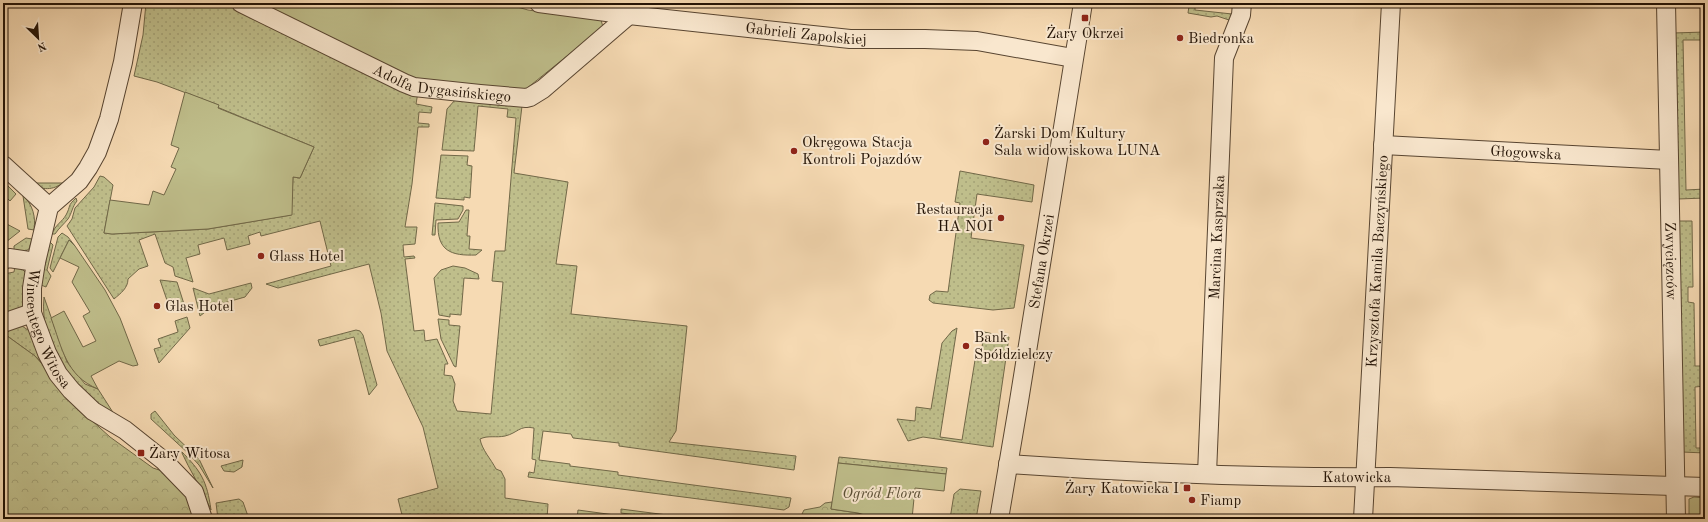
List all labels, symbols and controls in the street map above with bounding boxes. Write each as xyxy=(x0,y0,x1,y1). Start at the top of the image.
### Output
marker: Żary Okrzei xyxy=(1080,13,1090,23)
north arrow xyxy=(18,18,58,58)
street label: Gabrieli Zapolskiej xyxy=(745,22,867,48)
place label: Żary Okrzei xyxy=(1046,24,1124,42)
place label: Biedronka xyxy=(1188,32,1255,47)
marker: Biedronka xyxy=(1175,33,1185,43)
text: N xyxy=(35,39,48,53)
street label: Adolfa Dygasińskiego xyxy=(370,63,512,106)
place label: Żarski Dom Kultury Sala widowiskowa LUNA xyxy=(994,124,1161,159)
place label: Okręgowa Stacja Kontroli Pojazdów xyxy=(802,136,923,168)
marker: Żarski Dom Kultury Sala widowiskowa LUNA xyxy=(981,137,991,147)
street label: Głogowska xyxy=(1490,145,1562,163)
marker: Okręgowa Stacja Kontroli Pojazdów xyxy=(789,146,799,156)
street label: Krzysztofa Kamila Baczyńskiego xyxy=(1365,155,1392,368)
street label: Marcina Kasprzaka xyxy=(1208,174,1228,300)
place label: Restauracja HA NOI xyxy=(916,203,994,235)
marker: Restauracja HA NOI xyxy=(996,213,1006,223)
street label: Stefana Okrzei xyxy=(1028,213,1058,310)
street label: Zwycięzców xyxy=(1661,222,1678,301)
place label: Glass Hotel xyxy=(269,250,344,265)
marker: Glass Hotel xyxy=(256,251,266,261)
street label: Wincentego Witosa xyxy=(22,267,73,392)
place label: Glas Hotel xyxy=(165,300,233,315)
marker: Glas Hotel xyxy=(152,301,162,311)
place label: Bank Spółdzielczy xyxy=(974,331,1053,363)
marker: Bank Spółdzielczy xyxy=(961,341,971,351)
place label: Żary Witosa xyxy=(149,444,231,462)
marker: Żary Witosa xyxy=(136,448,146,458)
street label: Katowicka xyxy=(1322,471,1392,486)
place label: Żary Katowicka I xyxy=(1065,479,1179,497)
marker: Żary Katowicka I xyxy=(1182,483,1192,493)
park label: Ogród Flora xyxy=(842,487,922,502)
place label: Fiamp xyxy=(1200,494,1242,509)
marker: Fiamp xyxy=(1187,495,1197,505)

